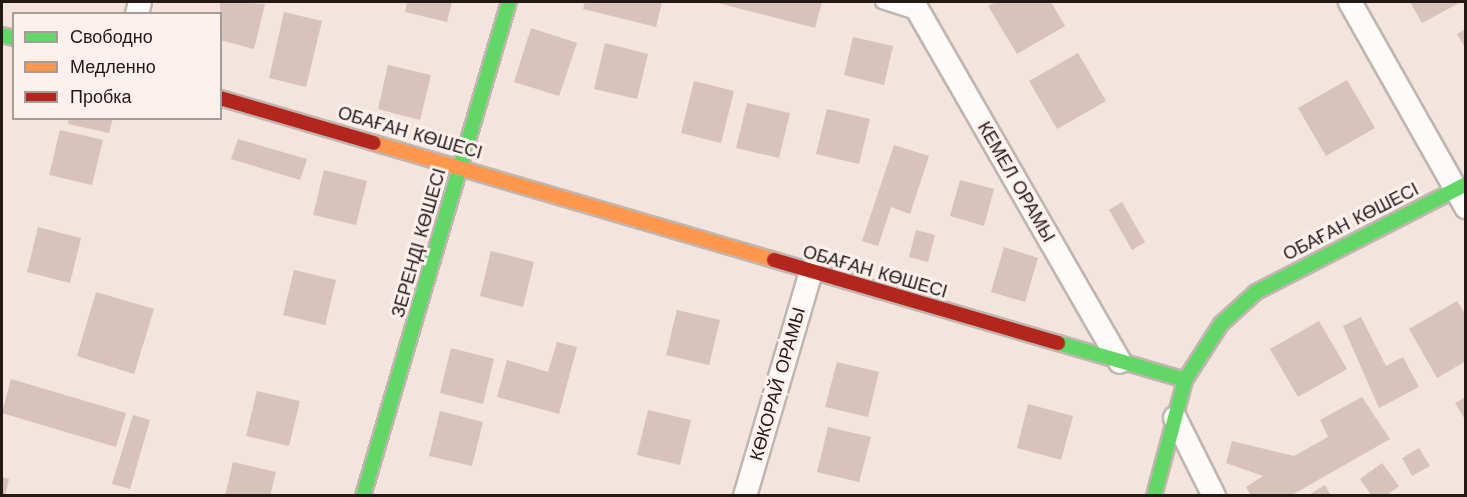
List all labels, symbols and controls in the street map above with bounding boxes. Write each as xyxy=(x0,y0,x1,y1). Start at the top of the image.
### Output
legend xyxy=(12,12,222,120)
text: Свободно xyxy=(70,26,153,47)
text: Медленно xyxy=(70,56,156,77)
text: Пробка xyxy=(70,86,132,107)
street label: ОБАҒАН КӨШЕСІ xyxy=(335,102,485,164)
street label: КЕМЕЛ ОРАМЫ xyxy=(973,118,1059,246)
street label: ЗЕРЕНДІ КӨШЕСІ xyxy=(387,166,451,320)
street label: ОБАҒАН КӨШЕСІ xyxy=(1280,178,1422,266)
street label: ОБАҒАН КӨШЕСІ xyxy=(800,241,950,303)
street label: КӨКОРАЙ ОРАМЫ xyxy=(746,305,810,463)

